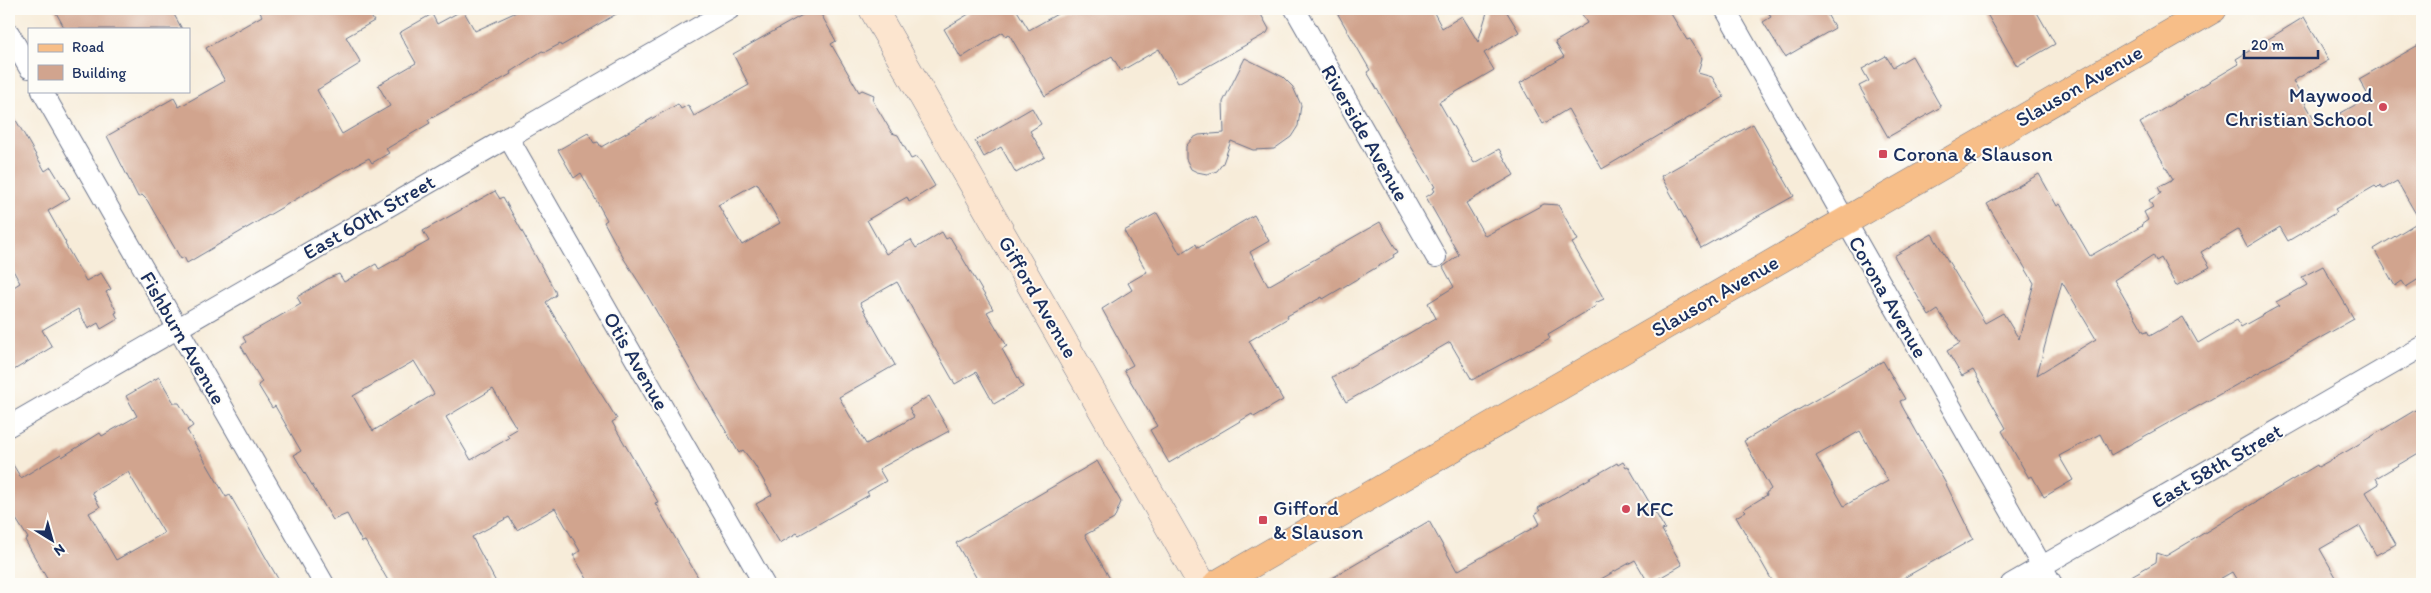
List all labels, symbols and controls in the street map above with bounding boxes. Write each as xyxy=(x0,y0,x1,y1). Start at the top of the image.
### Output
legend xyxy=(28,28,190,92)
scale bar xyxy=(2244,28,2317,60)
text: 20 m xyxy=(2251,36,2285,54)
text: Road xyxy=(72,38,105,56)
street label: Slauson Avenue xyxy=(2011,39,2147,132)
street label: Riverside Avenue xyxy=(1316,60,1415,205)
text: Building xyxy=(72,64,126,82)
place label: Maywood Christian School xyxy=(2225,82,2374,131)
marker: Maywood Christian School xyxy=(2377,101,2389,113)
place label: Corona & Slauson xyxy=(1893,141,2053,166)
marker: Corona & Slauson xyxy=(1877,148,1889,160)
street label: East 60th Street xyxy=(298,169,439,264)
street label: Gifford Avenue xyxy=(993,231,1083,362)
street label: Corona Avenue xyxy=(1843,231,1933,362)
street label: Slauson Avenue xyxy=(1647,249,1783,342)
street label: Fishburn Avenue xyxy=(135,267,232,409)
street label: Otis Avenue xyxy=(598,307,675,414)
street label: East 58th Street xyxy=(2147,418,2287,513)
place label: Gifford & Slauson xyxy=(1273,495,1363,544)
place label: KFC xyxy=(1636,496,1674,521)
marker: KFC xyxy=(1620,503,1632,515)
marker: Gifford & Slauson xyxy=(1257,514,1269,526)
north arrow xyxy=(28,516,78,566)
text: N xyxy=(51,540,68,560)

